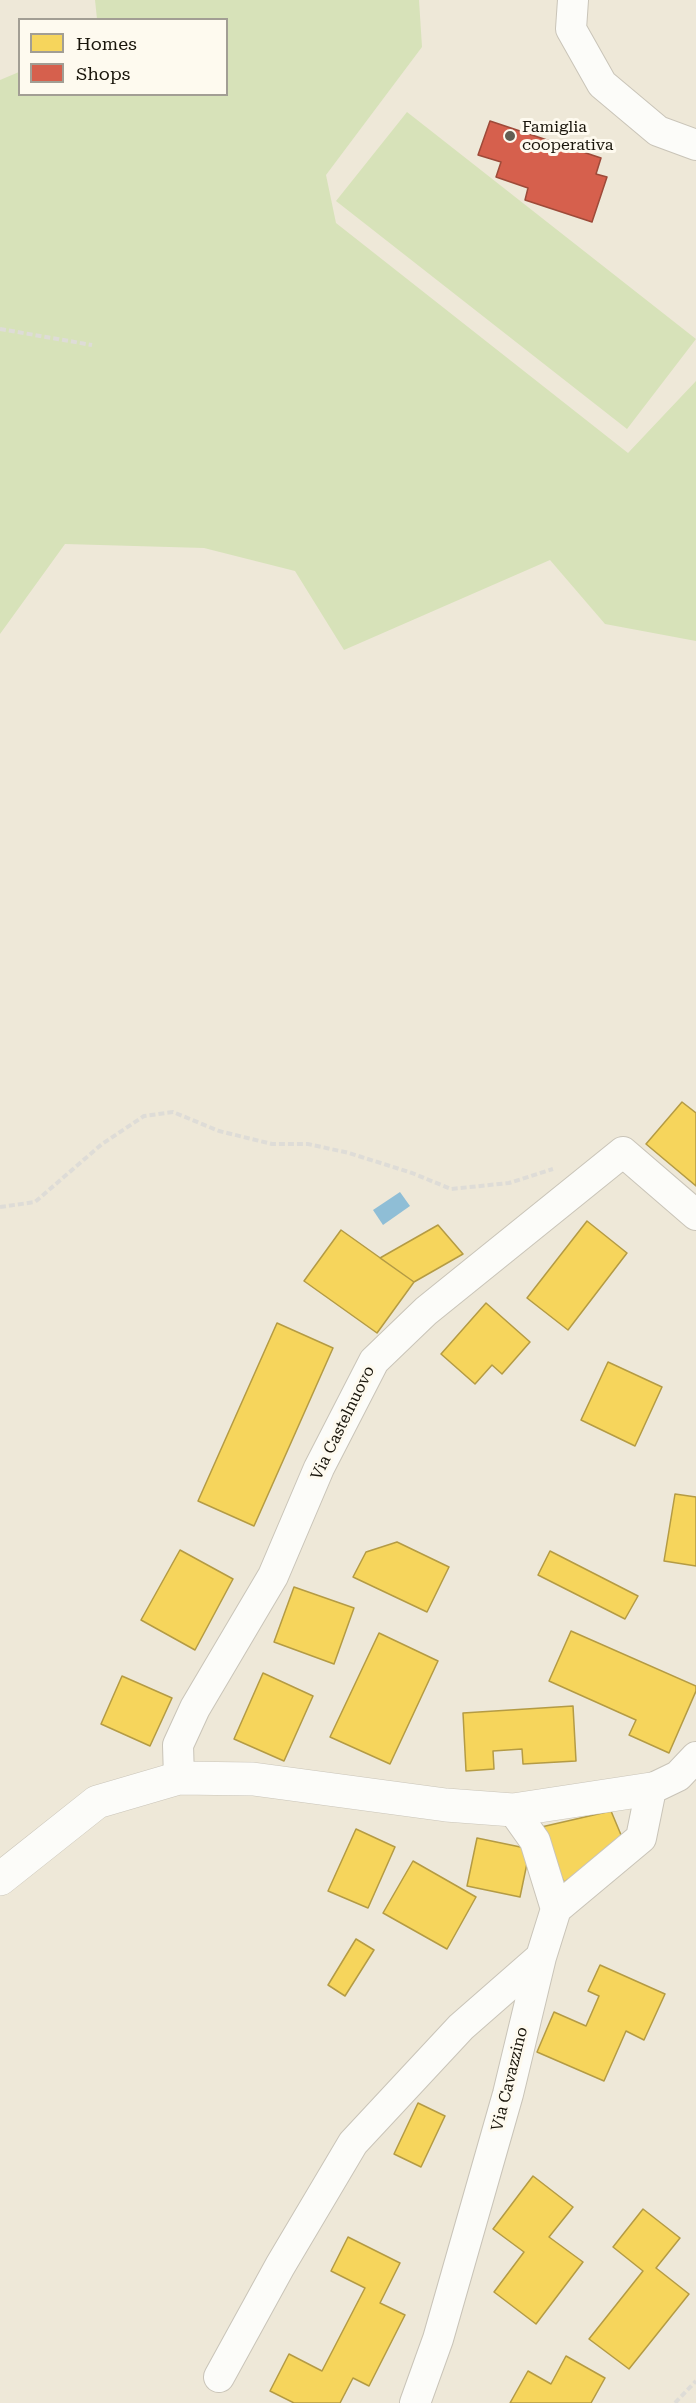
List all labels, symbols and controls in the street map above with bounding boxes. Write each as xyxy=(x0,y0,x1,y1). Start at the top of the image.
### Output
legend xyxy=(18,18,228,96)
text: Homes xyxy=(76,33,137,54)
text: Shops xyxy=(76,63,130,84)
place label: Famiglia cooperativa xyxy=(522,117,613,155)
marker: Famiglia cooperativa xyxy=(503,129,517,143)
street label: Via Castelnuovo xyxy=(307,1363,379,1483)
street label: Via Cavazzino xyxy=(488,2025,532,2133)

